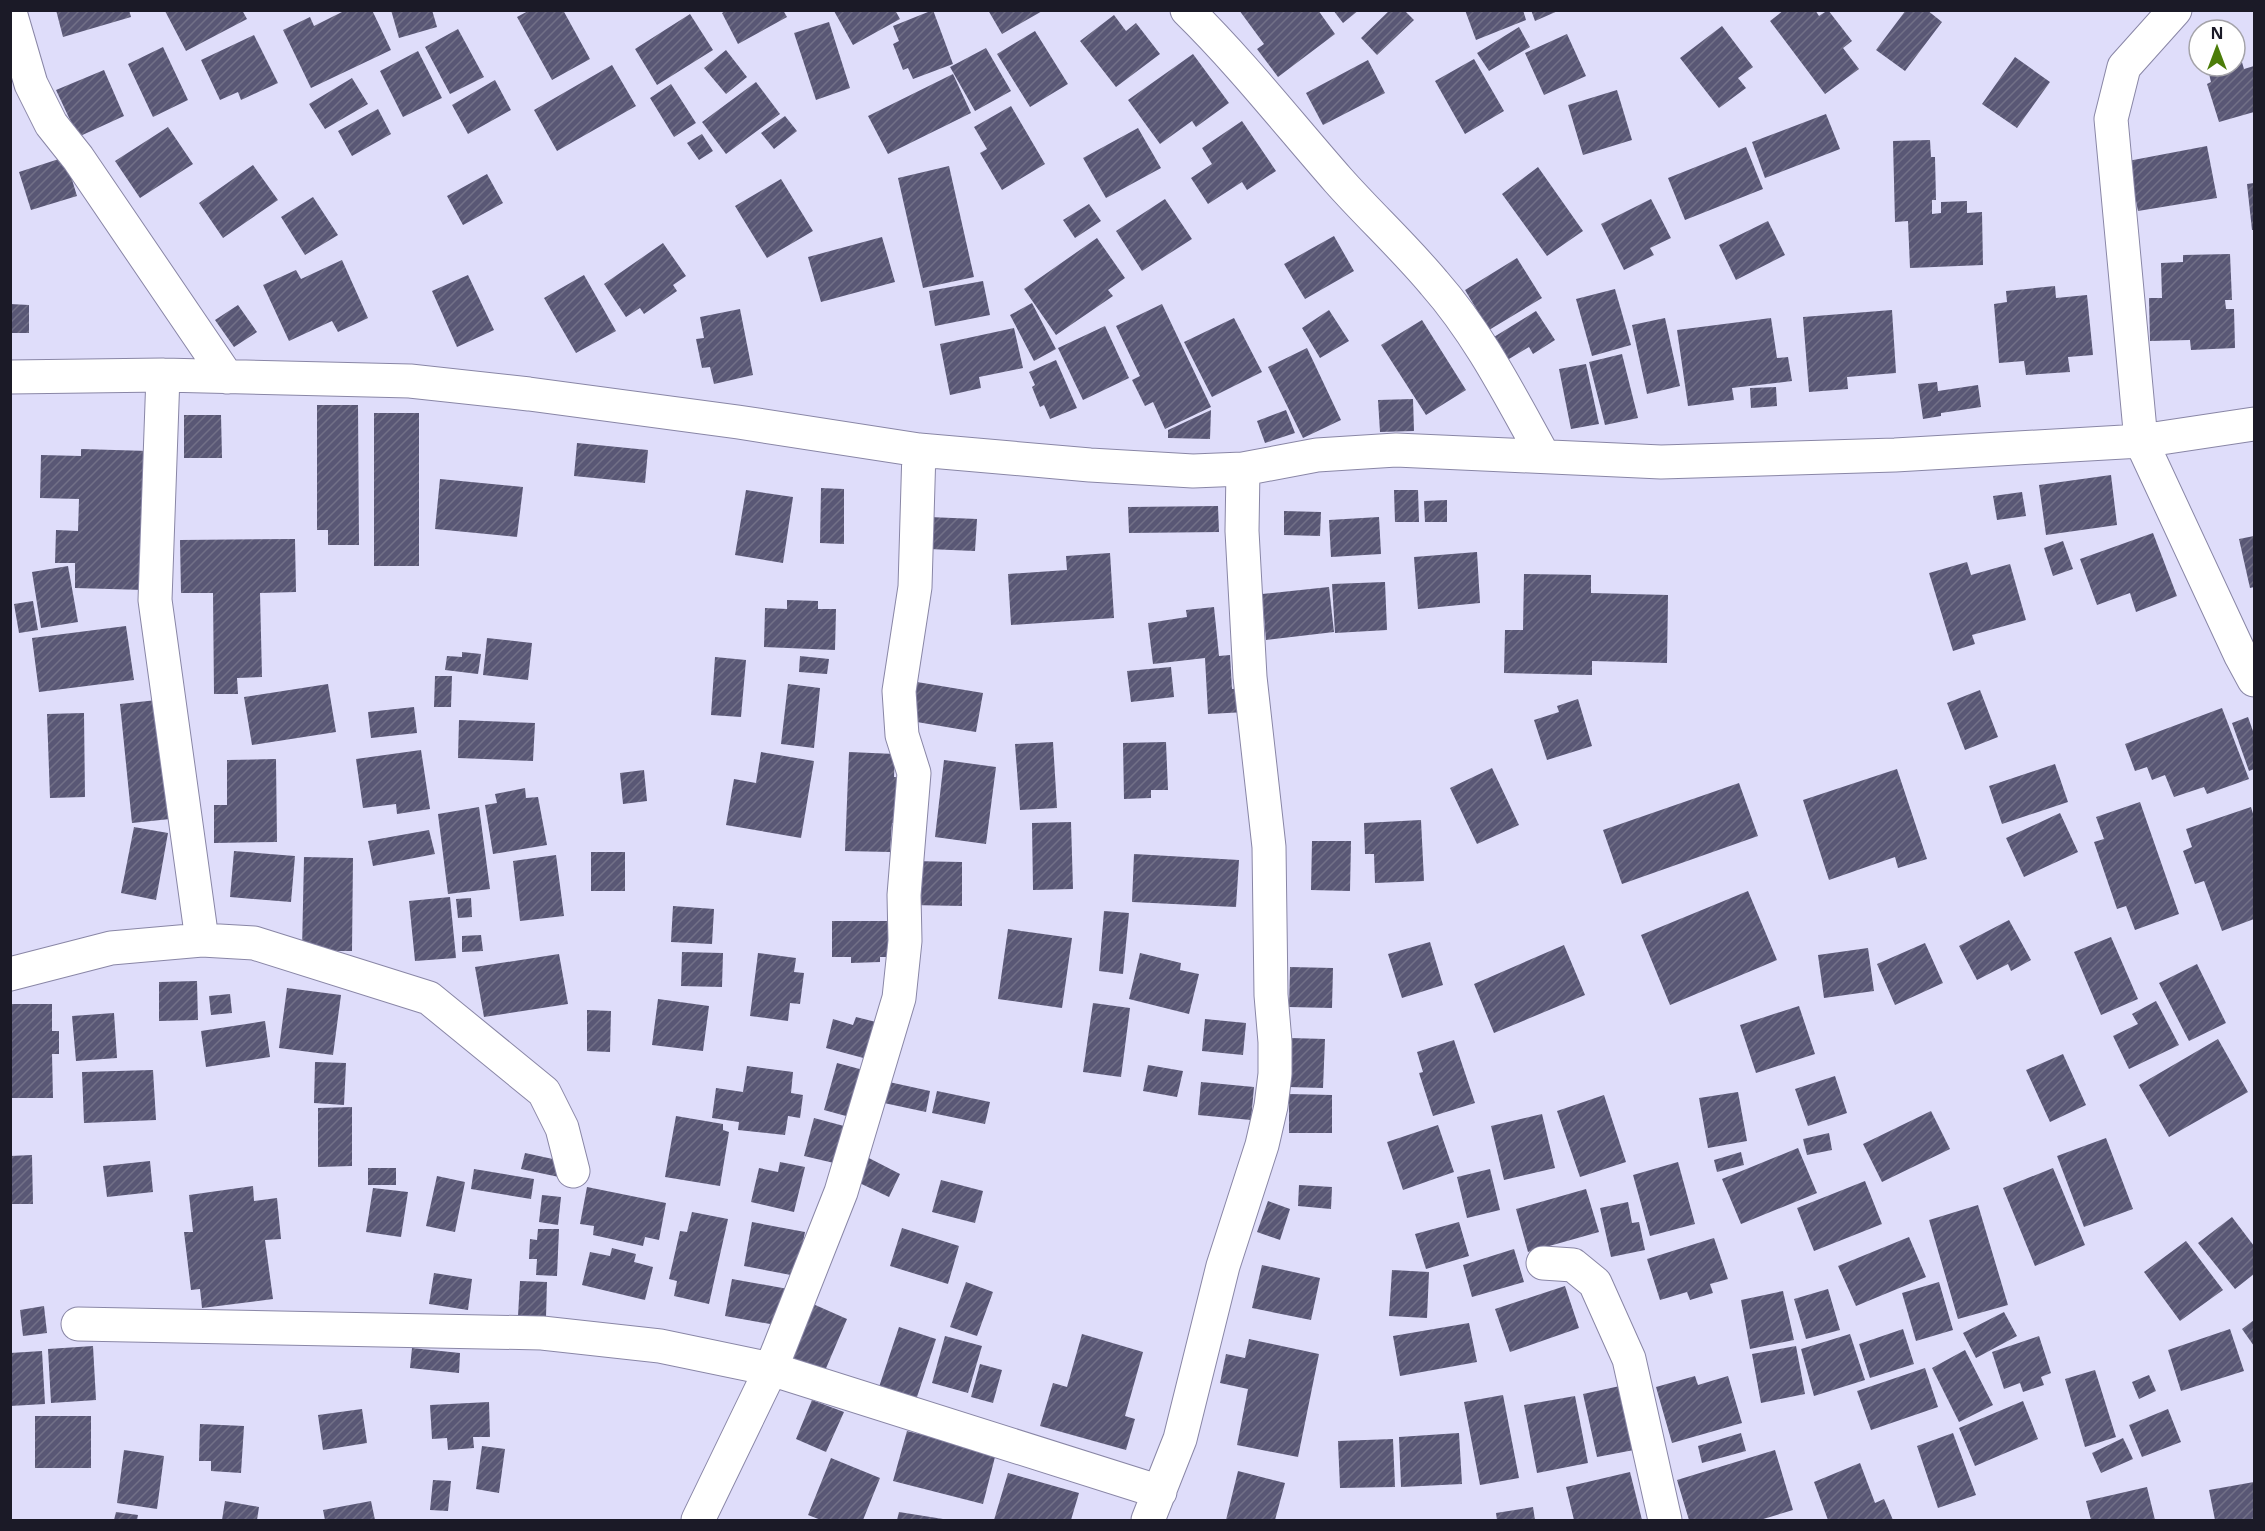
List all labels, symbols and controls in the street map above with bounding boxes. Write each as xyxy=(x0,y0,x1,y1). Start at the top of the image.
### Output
north arrow xyxy=(2187,18,2247,78)
text: N xyxy=(2210,22,2224,44)

